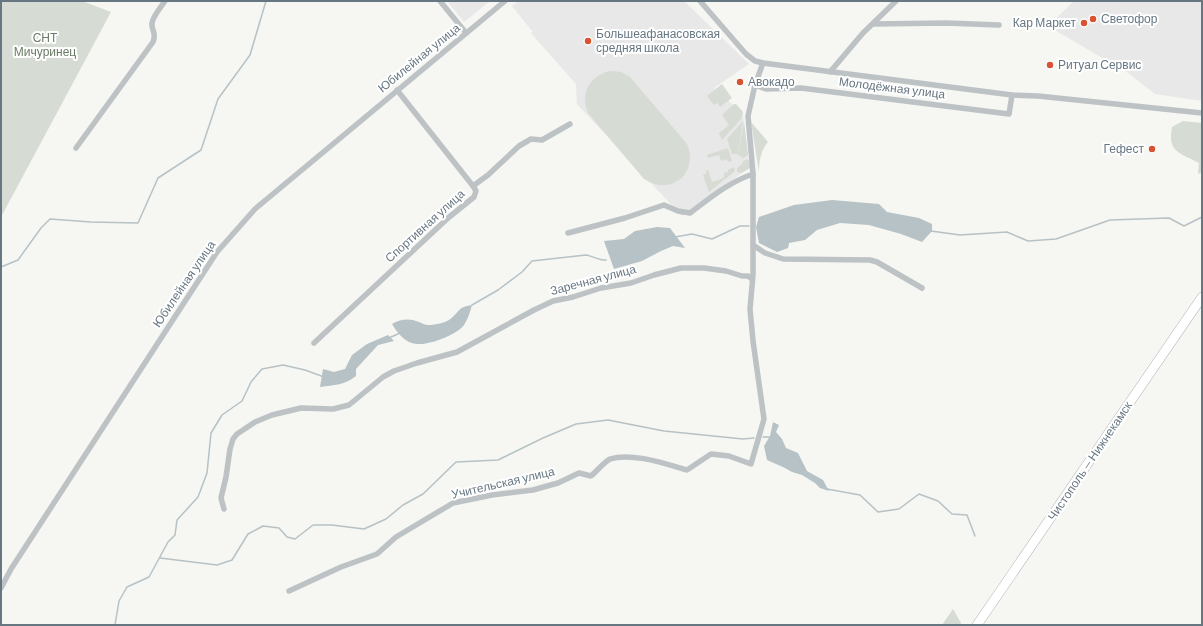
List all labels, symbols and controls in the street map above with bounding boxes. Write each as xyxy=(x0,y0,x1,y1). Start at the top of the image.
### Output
place label: Светофор xyxy=(1101,11,1158,26)
marker: Светофор xyxy=(1088,14,1098,24)
place label: Кар Маркет xyxy=(1013,15,1077,30)
marker: Кар Маркет xyxy=(1079,18,1089,28)
street label: Юбилейная улица xyxy=(375,20,463,95)
place label: Большеафанасовская средняя школа xyxy=(596,26,720,55)
park label: СНТ Мичуринец xyxy=(14,30,76,59)
marker: Большеафанасовская средняя школа xyxy=(583,36,593,46)
place label: Ритуал Сервис xyxy=(1058,57,1141,72)
marker: Ритуал Сервис xyxy=(1045,60,1055,70)
place label: Авокадо xyxy=(748,74,795,89)
street label: Молодёжная улица xyxy=(838,74,946,102)
marker: Авокадо xyxy=(735,77,745,87)
place label: Гефест xyxy=(1104,141,1144,156)
marker: Гефест xyxy=(1147,144,1157,154)
street label: Спортивная улица xyxy=(382,186,468,265)
street label: Юбилейная улица xyxy=(149,237,218,330)
street label: Заречная улица xyxy=(548,261,638,298)
street label: Чистополь — Нижнекамск xyxy=(1044,398,1135,523)
street label: Учительская улица xyxy=(450,463,556,502)

